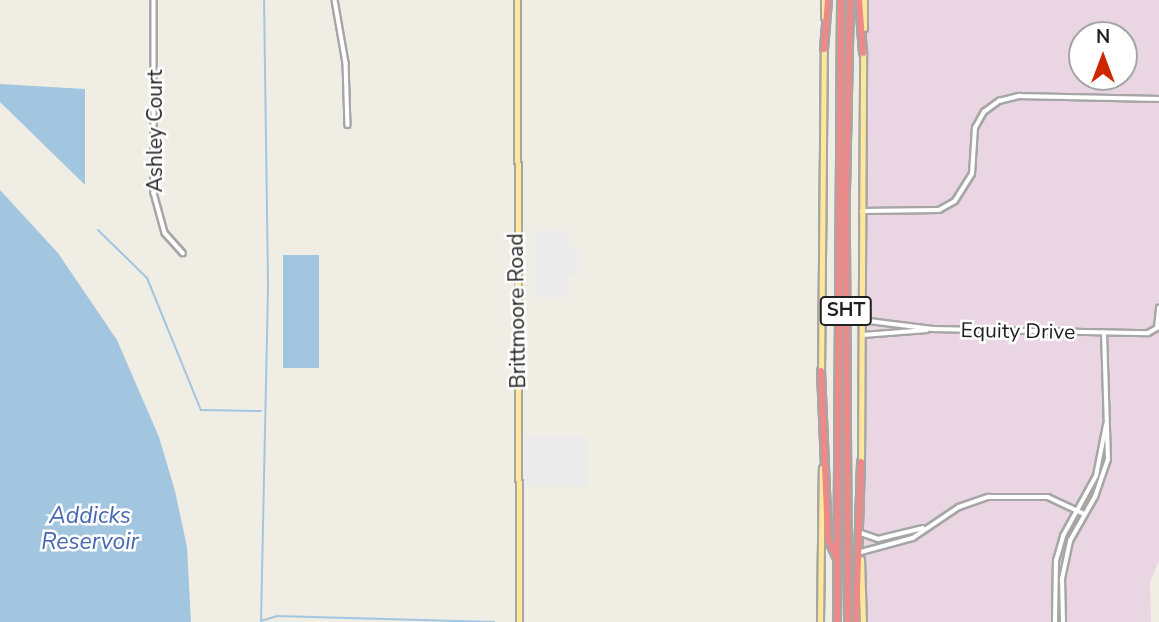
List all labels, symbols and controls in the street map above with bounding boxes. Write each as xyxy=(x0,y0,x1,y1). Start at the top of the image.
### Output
north arrow xyxy=(1068,21,1138,91)
text: N xyxy=(1096,24,1110,50)
street label: Ashley Court xyxy=(142,70,168,192)
street label: Brittmoore Road xyxy=(503,233,531,389)
road number: SHT xyxy=(820,296,872,326)
street label: Equity Drive xyxy=(961,317,1075,345)
water label: Addicks Reservoir xyxy=(41,502,139,556)

